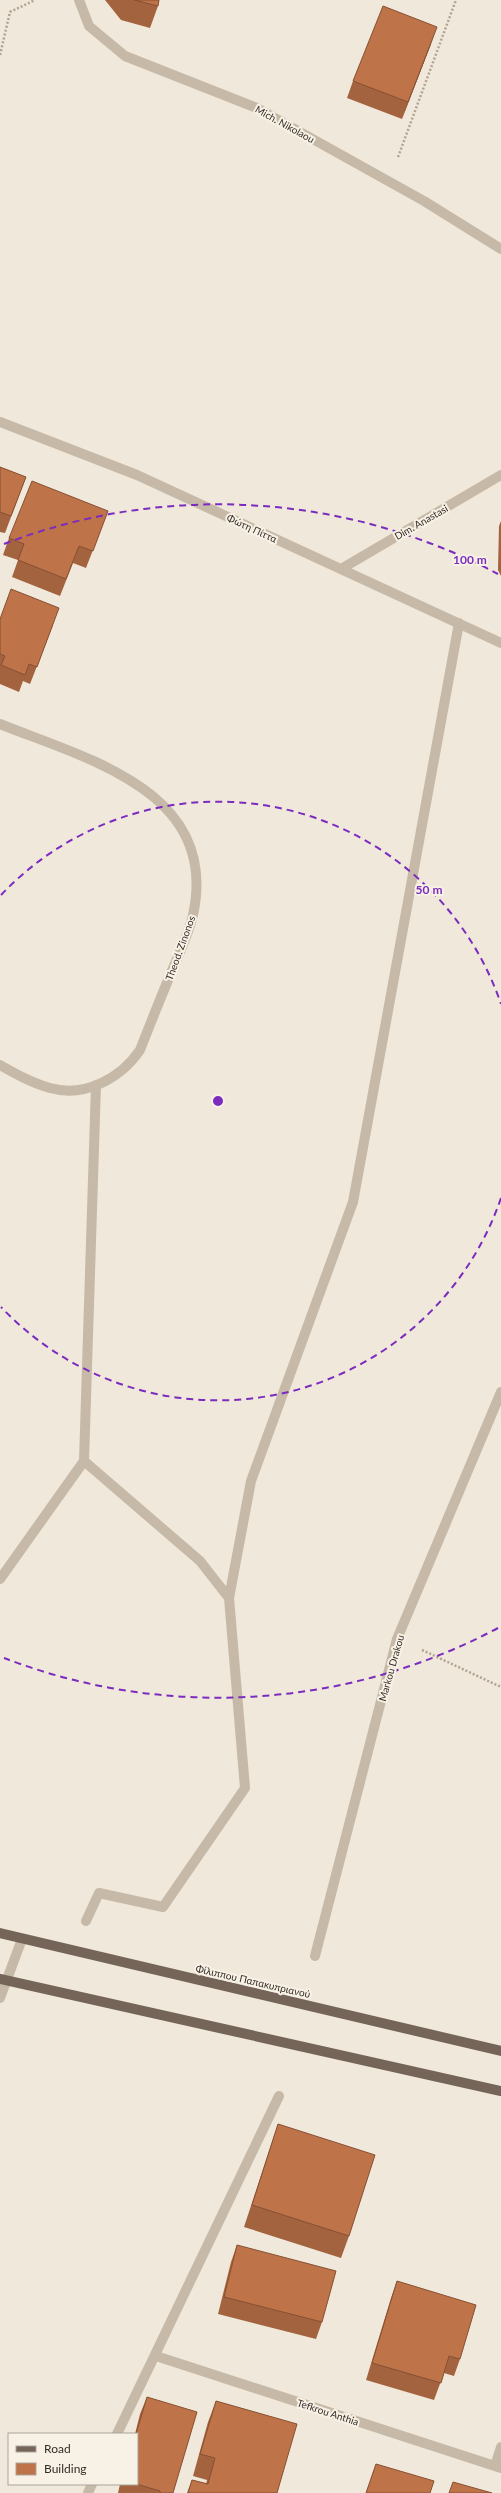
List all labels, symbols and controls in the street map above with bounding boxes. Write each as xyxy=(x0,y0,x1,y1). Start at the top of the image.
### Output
street label: Mich. Nikolaou xyxy=(253,103,317,145)
street label: Dim. Anastasi xyxy=(392,502,450,542)
street label: Φώτη Πίττα xyxy=(225,511,279,545)
text: 100 m xyxy=(453,552,487,567)
text: 50 m xyxy=(416,882,442,897)
street label: Theod. Zinonos xyxy=(163,914,197,982)
centre of rings xyxy=(211,1094,225,1108)
street label: Markou Drakou xyxy=(376,1633,406,1703)
street label: Φίλιππου Παπακυπριανού xyxy=(194,1962,312,2000)
street label: Tefkrou Anthia xyxy=(296,2396,360,2428)
legend xyxy=(8,2433,138,2485)
text: Road xyxy=(44,2441,71,2456)
text: Building xyxy=(44,2461,87,2476)

